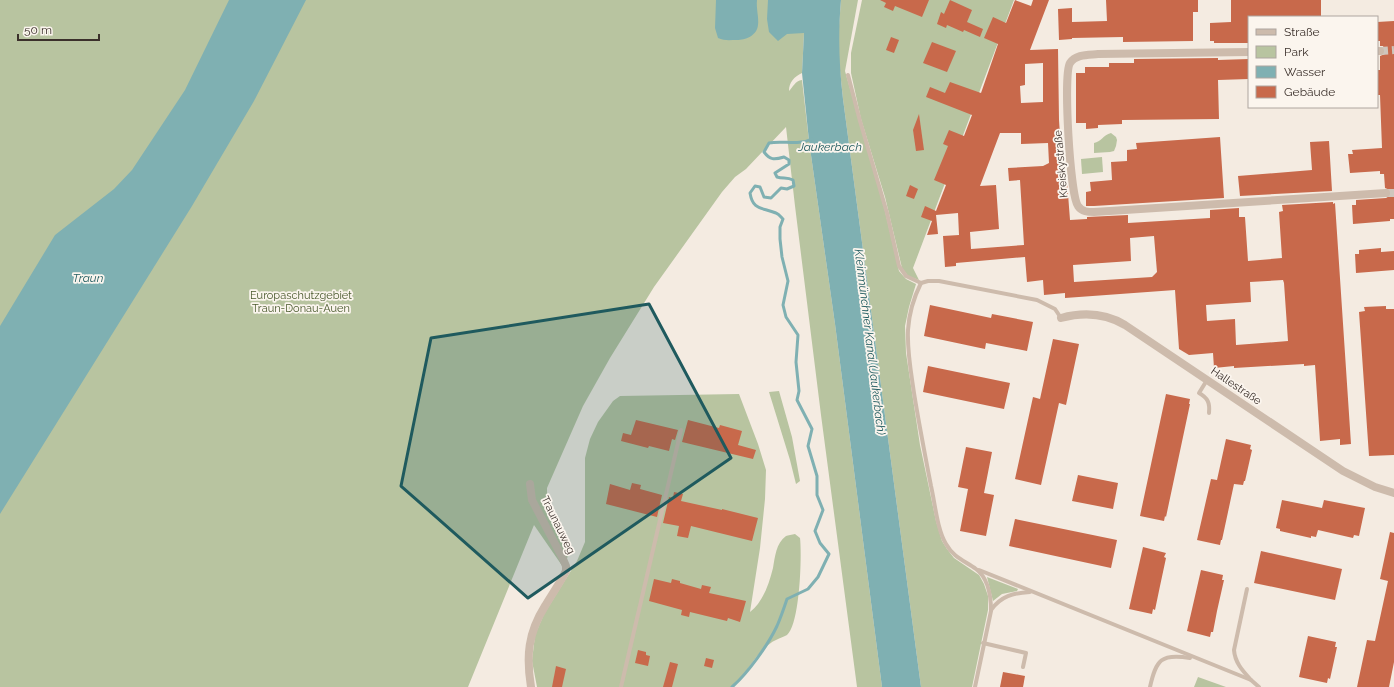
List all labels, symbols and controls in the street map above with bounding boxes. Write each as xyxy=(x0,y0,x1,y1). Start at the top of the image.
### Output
scale bar xyxy=(18,16,99,42)
legend xyxy=(1248,16,1378,108)
text: 50 m xyxy=(24,23,52,37)
text: Straße xyxy=(1284,25,1320,39)
text: Park xyxy=(1284,45,1309,59)
text: Wasser xyxy=(1284,65,1326,79)
text: Gebäude xyxy=(1284,85,1335,99)
street label: Kreiskystraße xyxy=(1052,129,1070,198)
water label: Jaukerbach xyxy=(797,140,862,154)
water label: Kleinmünchner Kanal (Jaukerbach) xyxy=(852,248,888,436)
water label: Traun xyxy=(73,271,104,285)
park label: Europaschutzgebiet Traun-Donau-Auen xyxy=(250,289,352,315)
street label: Hallestraße xyxy=(1208,364,1264,408)
street label: Traunauweg xyxy=(538,494,578,556)

